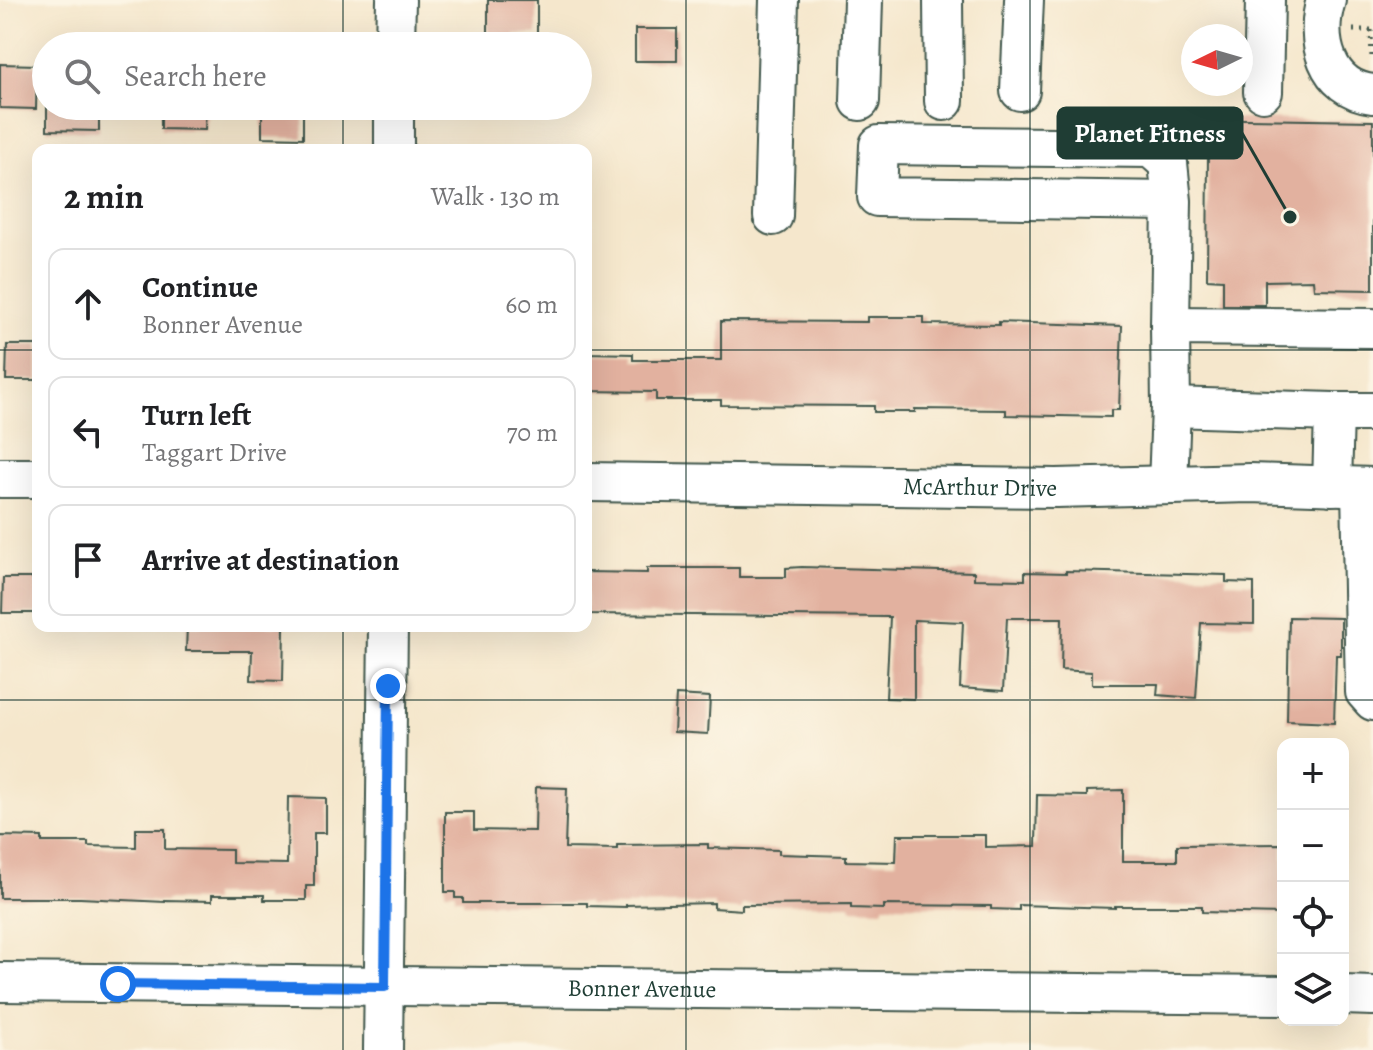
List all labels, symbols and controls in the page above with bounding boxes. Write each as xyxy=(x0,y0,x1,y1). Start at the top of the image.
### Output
north arrow xyxy=(1181,24,1253,96)
search box xyxy=(32,32,592,120)
icon: search xyxy=(60,54,104,98)
text: Search here xyxy=(124,56,267,96)
callout: Planet Fitness xyxy=(1058,108,1242,158)
text: Planet Fitness xyxy=(1074,116,1226,151)
text: 2 min xyxy=(64,173,144,220)
text: Walk · 130 m xyxy=(431,179,560,214)
text: Continue xyxy=(142,267,258,307)
icon: ahead xyxy=(66,282,110,326)
text: 60 m xyxy=(505,287,558,322)
text: Bonner Avenue xyxy=(142,307,303,342)
text: Turn left xyxy=(142,395,251,435)
icon: left xyxy=(66,410,110,454)
text: 70 m xyxy=(506,415,558,450)
text: Taggart Drive xyxy=(142,435,287,470)
street label: McArthur Drive xyxy=(903,470,1057,504)
icon: arrive xyxy=(66,538,110,582)
text: Arrive at destination xyxy=(142,540,399,580)
route end xyxy=(370,668,406,704)
map controls xyxy=(1277,738,1349,1026)
button: + xyxy=(1277,738,1349,810)
button: − xyxy=(1277,810,1349,882)
button: locate xyxy=(1277,882,1349,954)
button: layers xyxy=(1277,954,1349,1026)
route start xyxy=(100,966,136,1002)
street label: Bonner Avenue xyxy=(568,972,716,1005)

